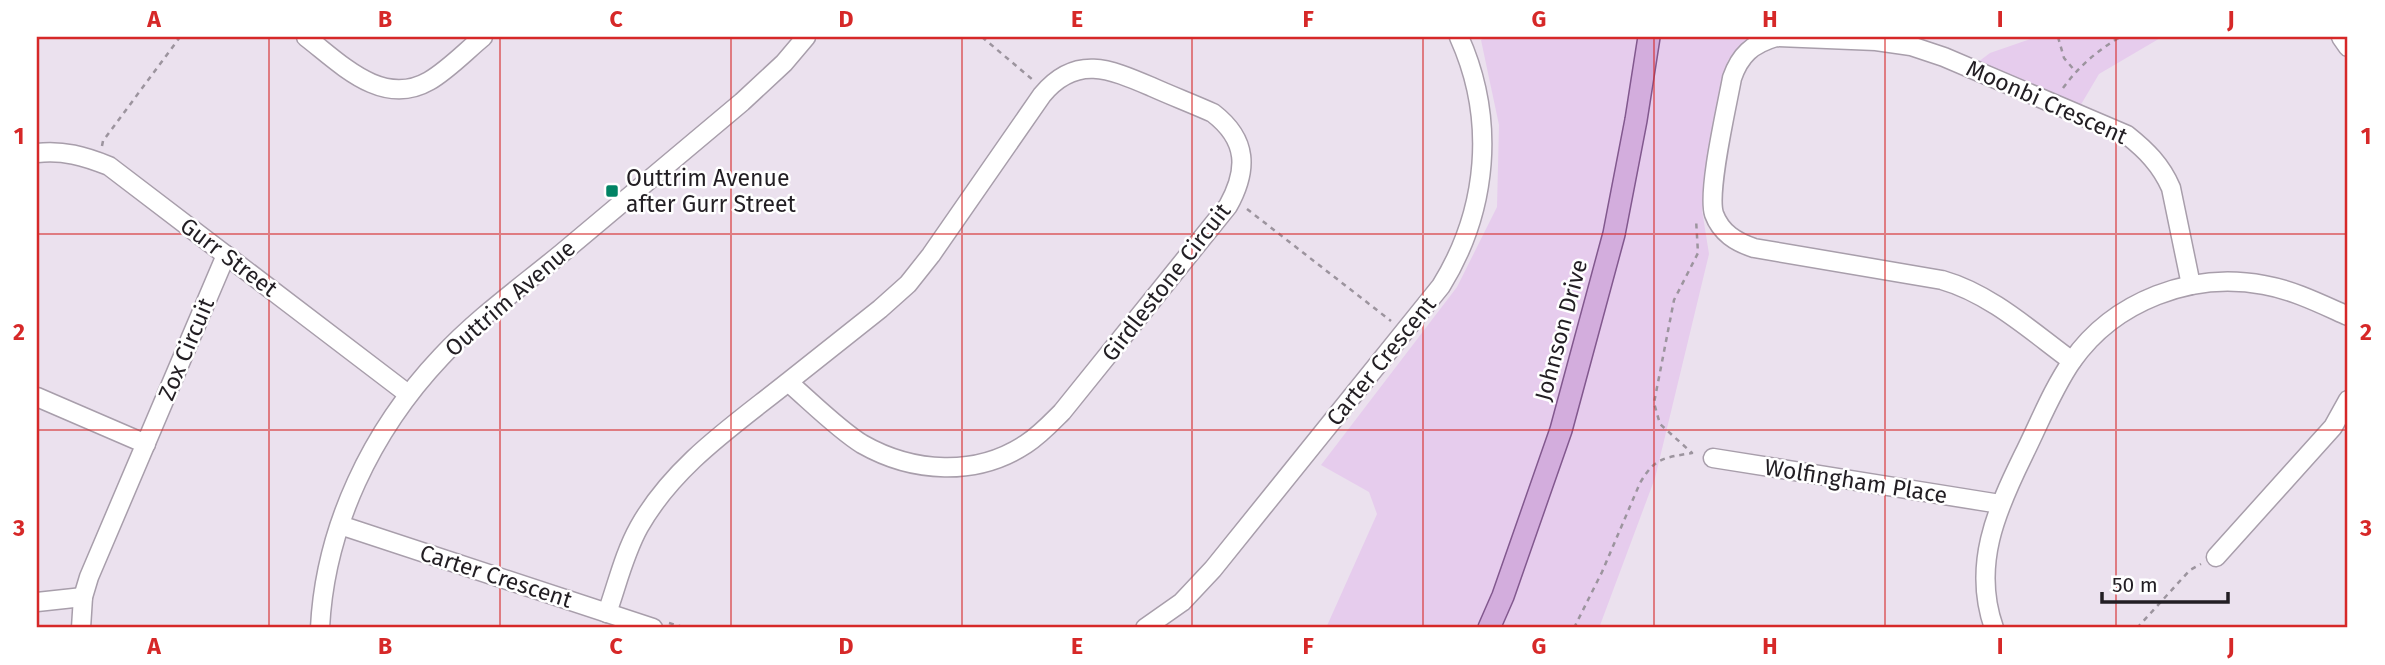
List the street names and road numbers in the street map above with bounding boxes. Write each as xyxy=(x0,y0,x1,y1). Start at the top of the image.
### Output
street label: Moonbi Crescent xyxy=(1962,54,2133,150)
street label: Girdlestone Circuit xyxy=(1096,197,1237,367)
street label: Gurr Street xyxy=(175,211,284,303)
street label: Outtrim Avenue xyxy=(439,234,581,362)
street label: Johnson Drive xyxy=(1529,256,1593,404)
street label: Carter Crescent xyxy=(1320,290,1442,431)
street label: Zox Circuit xyxy=(152,293,220,404)
street label: Wolfingham Place xyxy=(1763,453,1949,509)
street label: Carter Crescent xyxy=(416,538,576,614)

